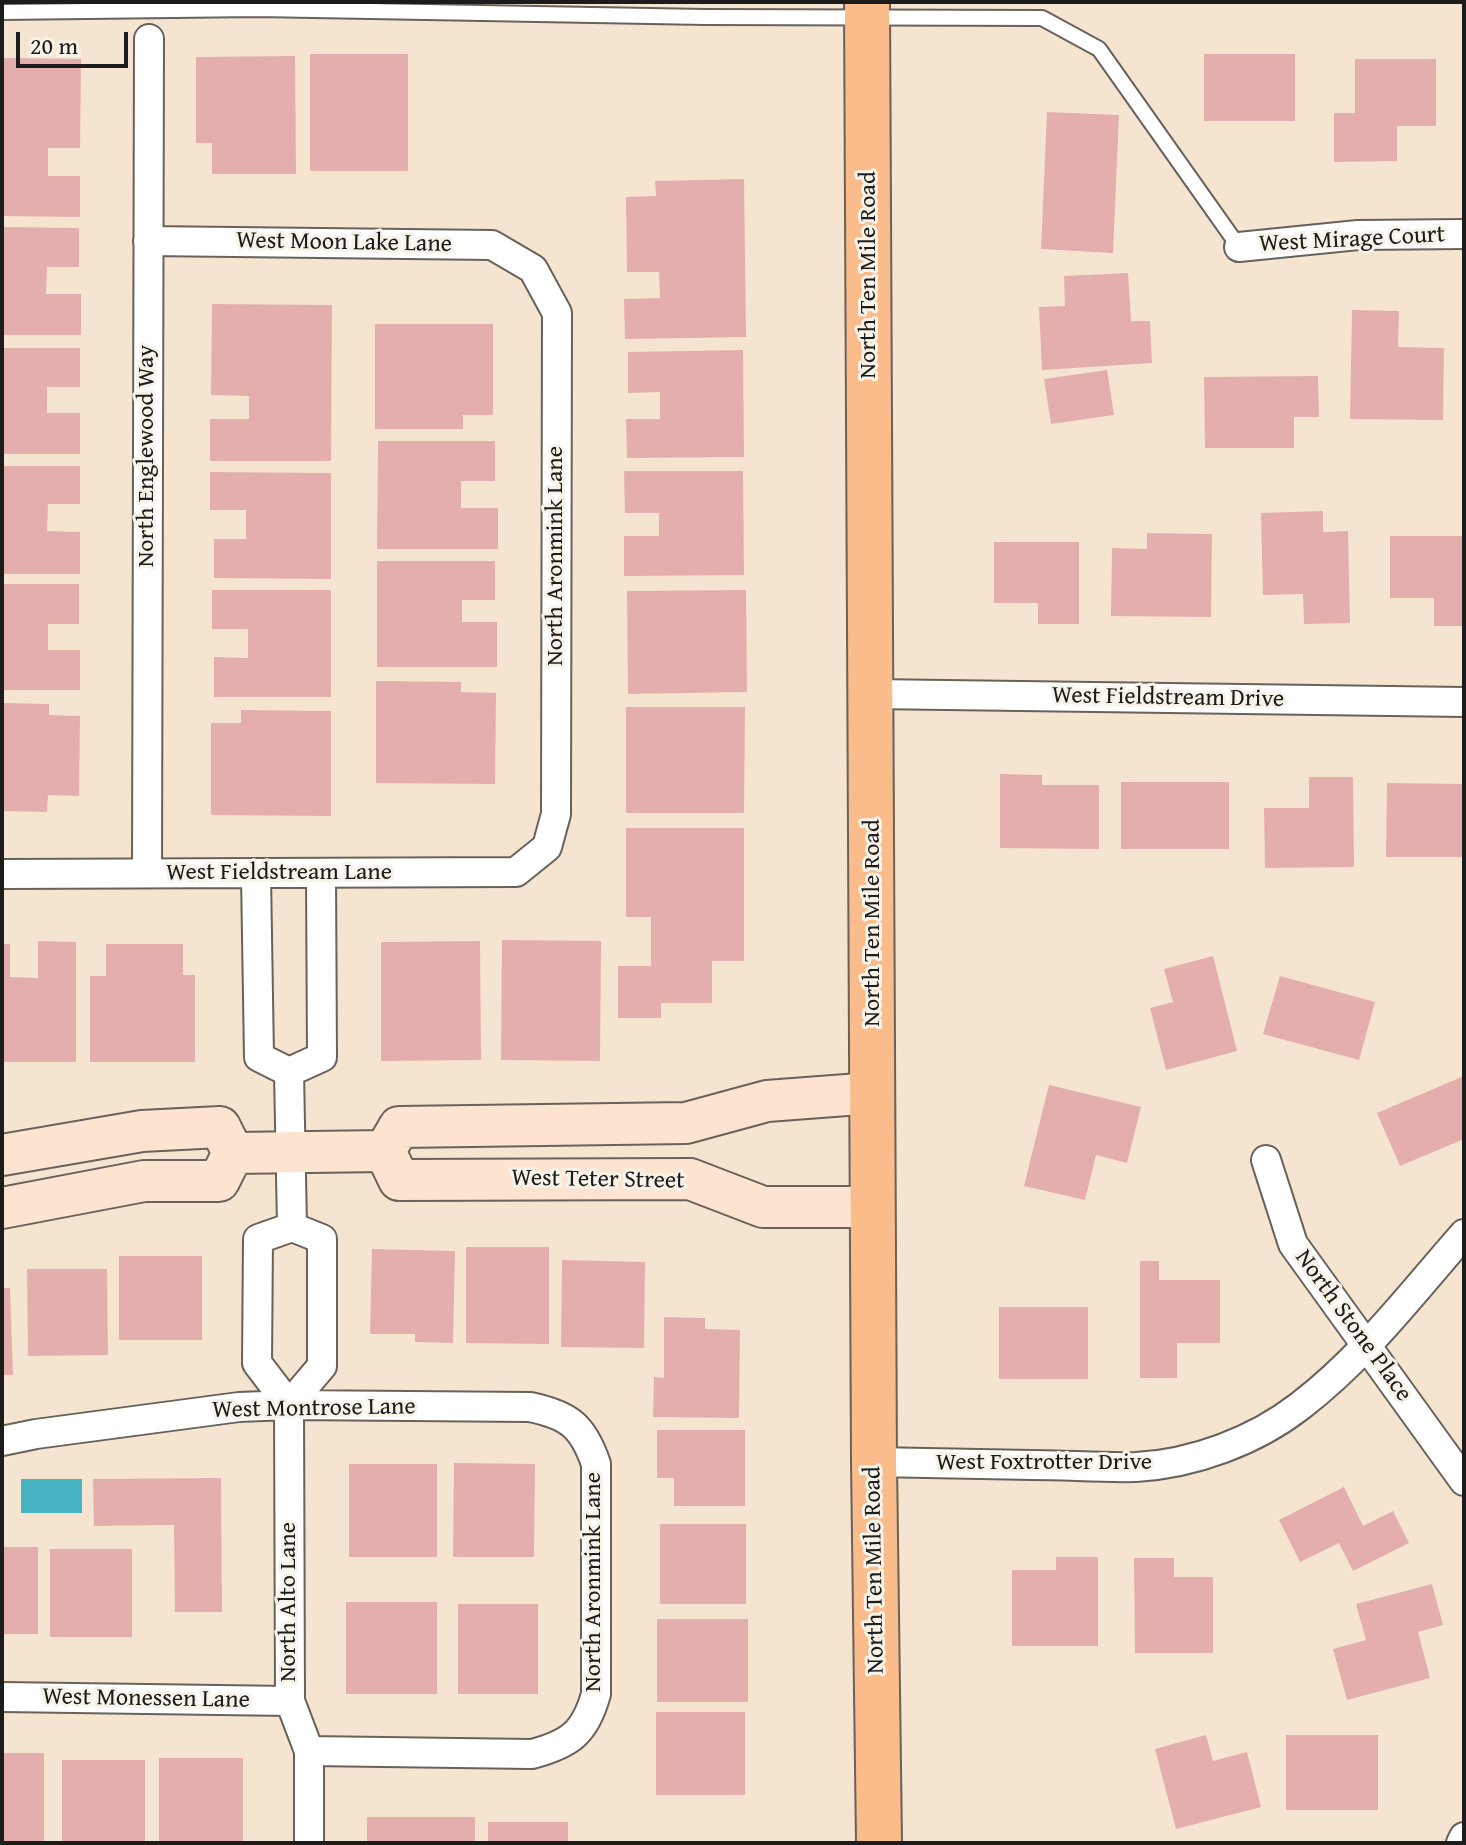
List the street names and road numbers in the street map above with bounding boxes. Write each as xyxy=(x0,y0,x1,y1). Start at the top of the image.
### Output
street label: North Ten Mile Road xyxy=(855,171,883,379)
street label: West Mirage Court xyxy=(1258,221,1446,259)
street label: West Moon Lake Lane xyxy=(236,227,452,259)
street label: North Englewood Way xyxy=(133,345,161,567)
street label: North Aronmink Lane xyxy=(542,446,570,666)
street label: West Fieldstream Drive xyxy=(1052,682,1284,714)
street label: North Ten Mile Road xyxy=(859,819,887,1027)
street label: West Fieldstream Lane xyxy=(166,859,392,887)
street label: West Teter Street xyxy=(511,1164,685,1196)
street label: North Stone Place xyxy=(1288,1245,1418,1407)
street label: West Montrose Lane xyxy=(212,1393,416,1425)
street label: West Foxtrotter Drive xyxy=(936,1449,1152,1477)
street label: North Ten Mile Road xyxy=(859,1466,891,1674)
street label: North Aronmink Lane xyxy=(580,1472,608,1692)
street label: North Alto Lane xyxy=(275,1522,303,1682)
street label: West Monessen Lane xyxy=(42,1683,250,1715)

